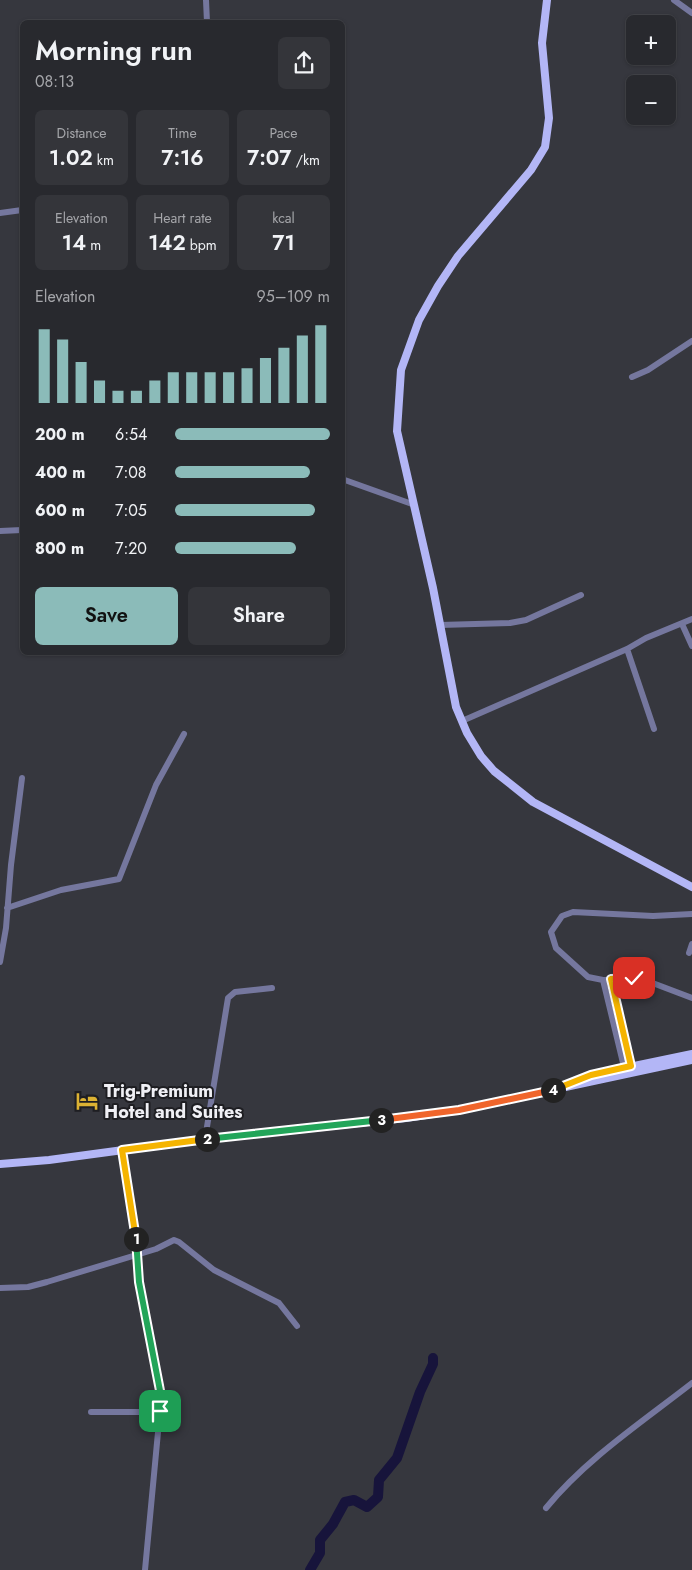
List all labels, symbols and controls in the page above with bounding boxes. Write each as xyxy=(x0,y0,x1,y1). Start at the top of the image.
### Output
map controls xyxy=(626,15,676,125)
button: + xyxy=(626,15,676,65)
text: Morning run xyxy=(35,30,193,71)
button: share xyxy=(278,37,330,89)
text: 08:13 xyxy=(35,70,74,93)
button: − xyxy=(626,75,676,125)
text: Distance xyxy=(56,123,107,143)
text: Time xyxy=(168,123,197,143)
text: Pace xyxy=(270,123,297,143)
text: 1.02 xyxy=(49,143,93,173)
text: 7:16 xyxy=(161,143,204,173)
text: 7:07 xyxy=(247,143,291,173)
text: km xyxy=(93,150,114,170)
text: /km xyxy=(291,150,320,170)
text: Elevation xyxy=(55,208,108,228)
text: Heart rate xyxy=(153,208,212,228)
text: kcal xyxy=(272,208,295,228)
text: 14 xyxy=(62,228,86,258)
text: 142 xyxy=(148,228,186,258)
text: 71 xyxy=(272,228,295,258)
text: m xyxy=(86,235,101,255)
text: bpm xyxy=(186,235,217,255)
text: Elevation xyxy=(35,285,95,308)
text: 95–109 m xyxy=(257,285,330,308)
text: 200 m xyxy=(35,423,85,446)
text: 6:54 xyxy=(115,423,147,446)
text: 400 m xyxy=(35,461,85,484)
text: 7:08 xyxy=(115,461,147,484)
text: 600 m xyxy=(35,499,85,522)
text: 7:05 xyxy=(115,499,147,522)
text: 800 m xyxy=(35,537,84,560)
text: 7:20 xyxy=(115,537,147,560)
button: Save xyxy=(35,587,178,645)
button: Share xyxy=(188,587,330,645)
pin xyxy=(613,957,655,999)
icon: check xyxy=(620,964,648,992)
place label: Trig-Premium Hotel and Suites xyxy=(104,1078,242,1125)
pin: 4 xyxy=(540,1078,566,1102)
text: 4 xyxy=(549,1080,558,1100)
hotel icon: Trig-Premium Hotel and Suites xyxy=(74,1088,100,1114)
pin: 3 xyxy=(368,1108,394,1132)
text: 3 xyxy=(377,1110,386,1130)
pin: 2 xyxy=(194,1126,220,1152)
text: 2 xyxy=(203,1129,212,1149)
pin: 1 xyxy=(124,1226,148,1252)
text: 1 xyxy=(133,1229,140,1249)
pin xyxy=(139,1390,181,1432)
icon: arrive xyxy=(146,1397,174,1425)

